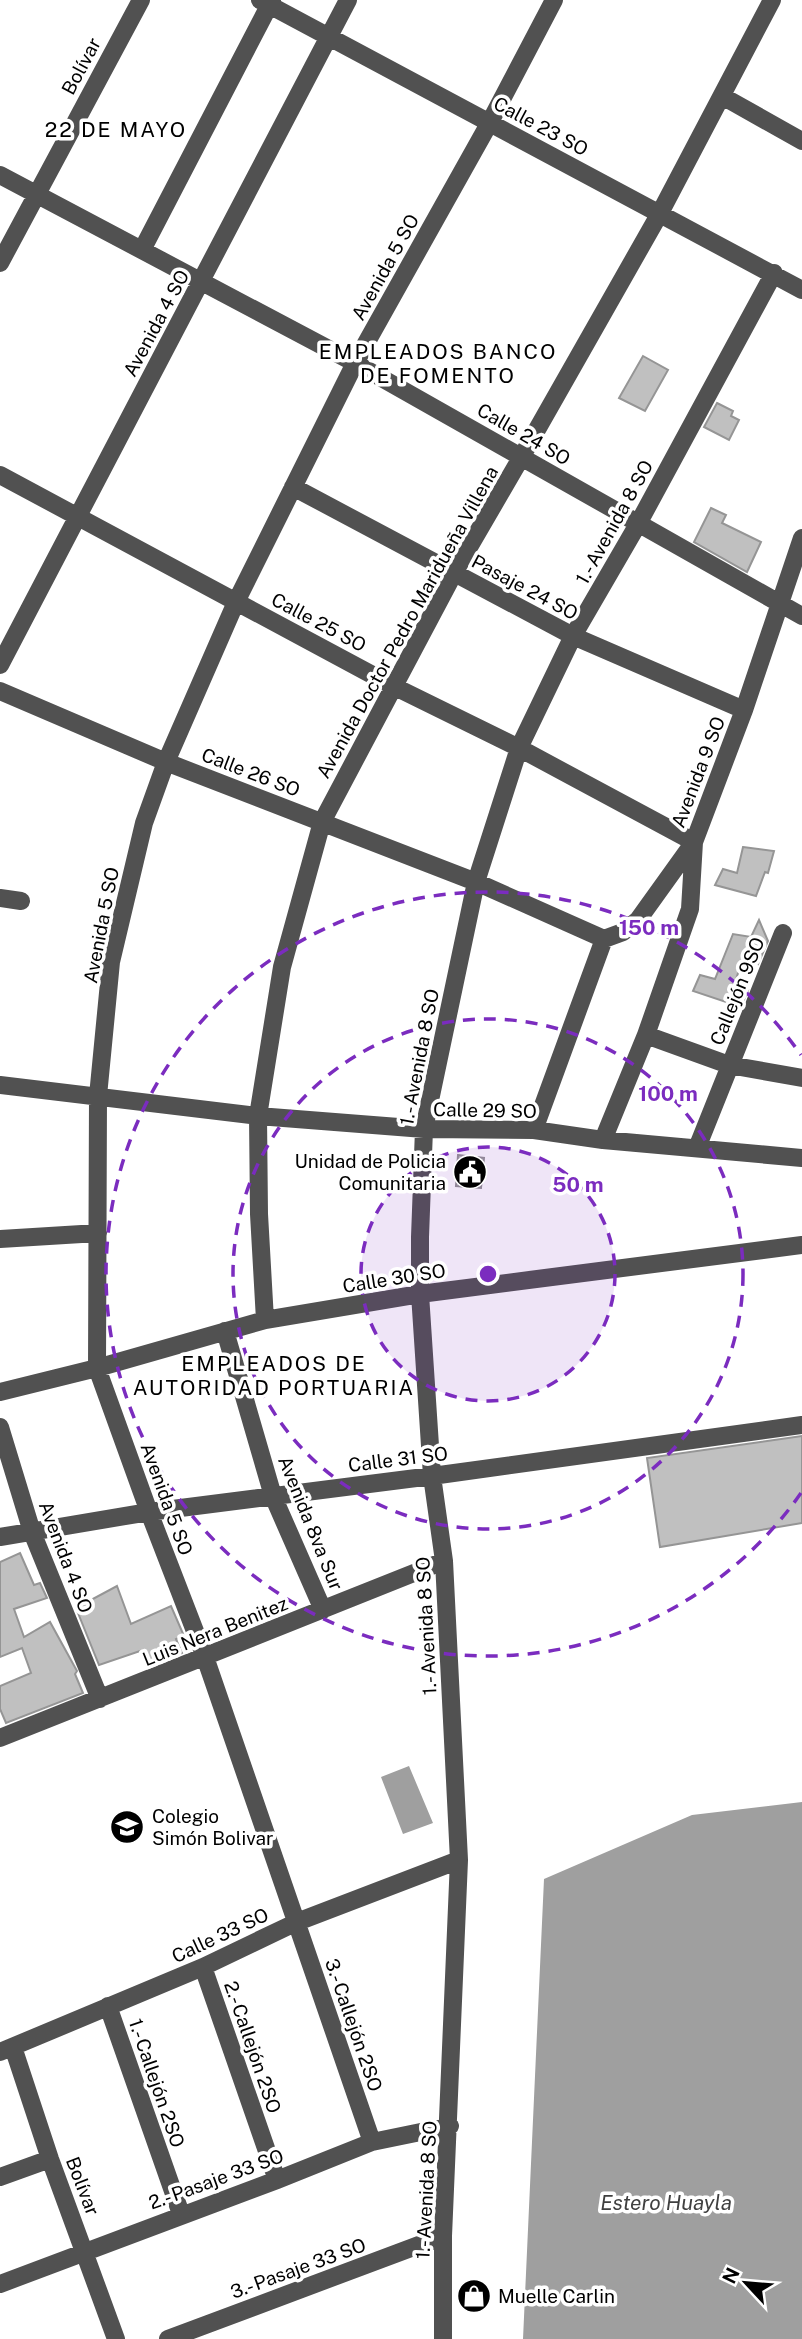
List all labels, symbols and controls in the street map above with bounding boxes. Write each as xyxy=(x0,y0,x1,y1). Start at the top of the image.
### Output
street label: Bolívar xyxy=(57,34,105,98)
street label: Calle 23 SO xyxy=(490,92,592,160)
district label: 22 DE MAYO xyxy=(45,117,187,142)
street label: Avenida 5 SO xyxy=(347,210,423,324)
street label: Avenida 4 SO xyxy=(119,266,193,380)
district label: EMPLEADOS BANCO DE FOMENTO xyxy=(319,339,557,388)
street label: Calle 24 SO xyxy=(474,399,574,469)
street label: 1.- Avenida 8 SO xyxy=(571,456,657,588)
street label: Avenida Doctor Pedro Maridueña Villena xyxy=(312,462,502,782)
street label: Pasaje 24 SO xyxy=(468,550,582,624)
street label: Calle 25 SO xyxy=(268,588,370,656)
street label: Avenida 9 SO xyxy=(667,713,729,831)
street label: Calle 26 SO xyxy=(199,743,303,801)
street label: Avenida 5 SO xyxy=(79,865,123,985)
text: 150 m xyxy=(619,915,679,940)
street label: Callejón 9SO xyxy=(705,934,769,1048)
street label: 1.- Avenida 8 SO xyxy=(395,987,443,1127)
text: 100 m xyxy=(638,1081,698,1106)
street label: Calle 29 SO xyxy=(433,1098,537,1122)
place label: Unidad de Policia Comunitaria xyxy=(294,1150,446,1194)
public building icon: Unidad de Policia Comunitaria xyxy=(451,1153,489,1191)
text: 50 m xyxy=(552,1172,604,1197)
street label: Calle 30 SO xyxy=(341,1259,447,1297)
centre of rings xyxy=(476,1262,500,1286)
district label: EMPLEADOS DE AUTORIDAD PORTUARIA xyxy=(133,1351,415,1400)
street label: Avenida 5 SO xyxy=(137,1440,197,1558)
street label: Calle 31 SO xyxy=(347,1442,449,1476)
street label: Avenida 8va Sur xyxy=(274,1453,348,1593)
street label: Avenida 4 SO xyxy=(35,1498,97,1616)
street label: 1.- Avenida 8 SO xyxy=(411,1556,441,1696)
street label: Luis Nera Benitez xyxy=(139,1592,291,1670)
place label: Colegio Simón Bolivar xyxy=(152,1805,274,1849)
school or university icon: Colegio Simón Bolivar xyxy=(108,1808,146,1846)
street label: Calle 33 SO xyxy=(168,1903,272,1967)
street label: 3.- Callejón 2SO xyxy=(321,1956,387,2094)
street label: 2.- Callejón 2SO xyxy=(220,1978,286,2116)
street label: 1.- Callejón 2SO xyxy=(125,2016,189,2150)
street label: 1.- Avenida 8 SO xyxy=(411,2120,441,2260)
street label: 2.- Pasaje 33 SO xyxy=(146,2144,286,2214)
street label: Bolívar xyxy=(62,2154,104,2218)
water label: Estero Huayla xyxy=(600,2190,732,2215)
street label: 3.- Pasaje 33 SO xyxy=(227,2233,369,2303)
north arrow xyxy=(711,2248,781,2318)
text: N xyxy=(718,2264,744,2287)
shop icon: Muelle Carlin xyxy=(455,2277,493,2315)
place label: Muelle Carlin xyxy=(498,2285,615,2307)

